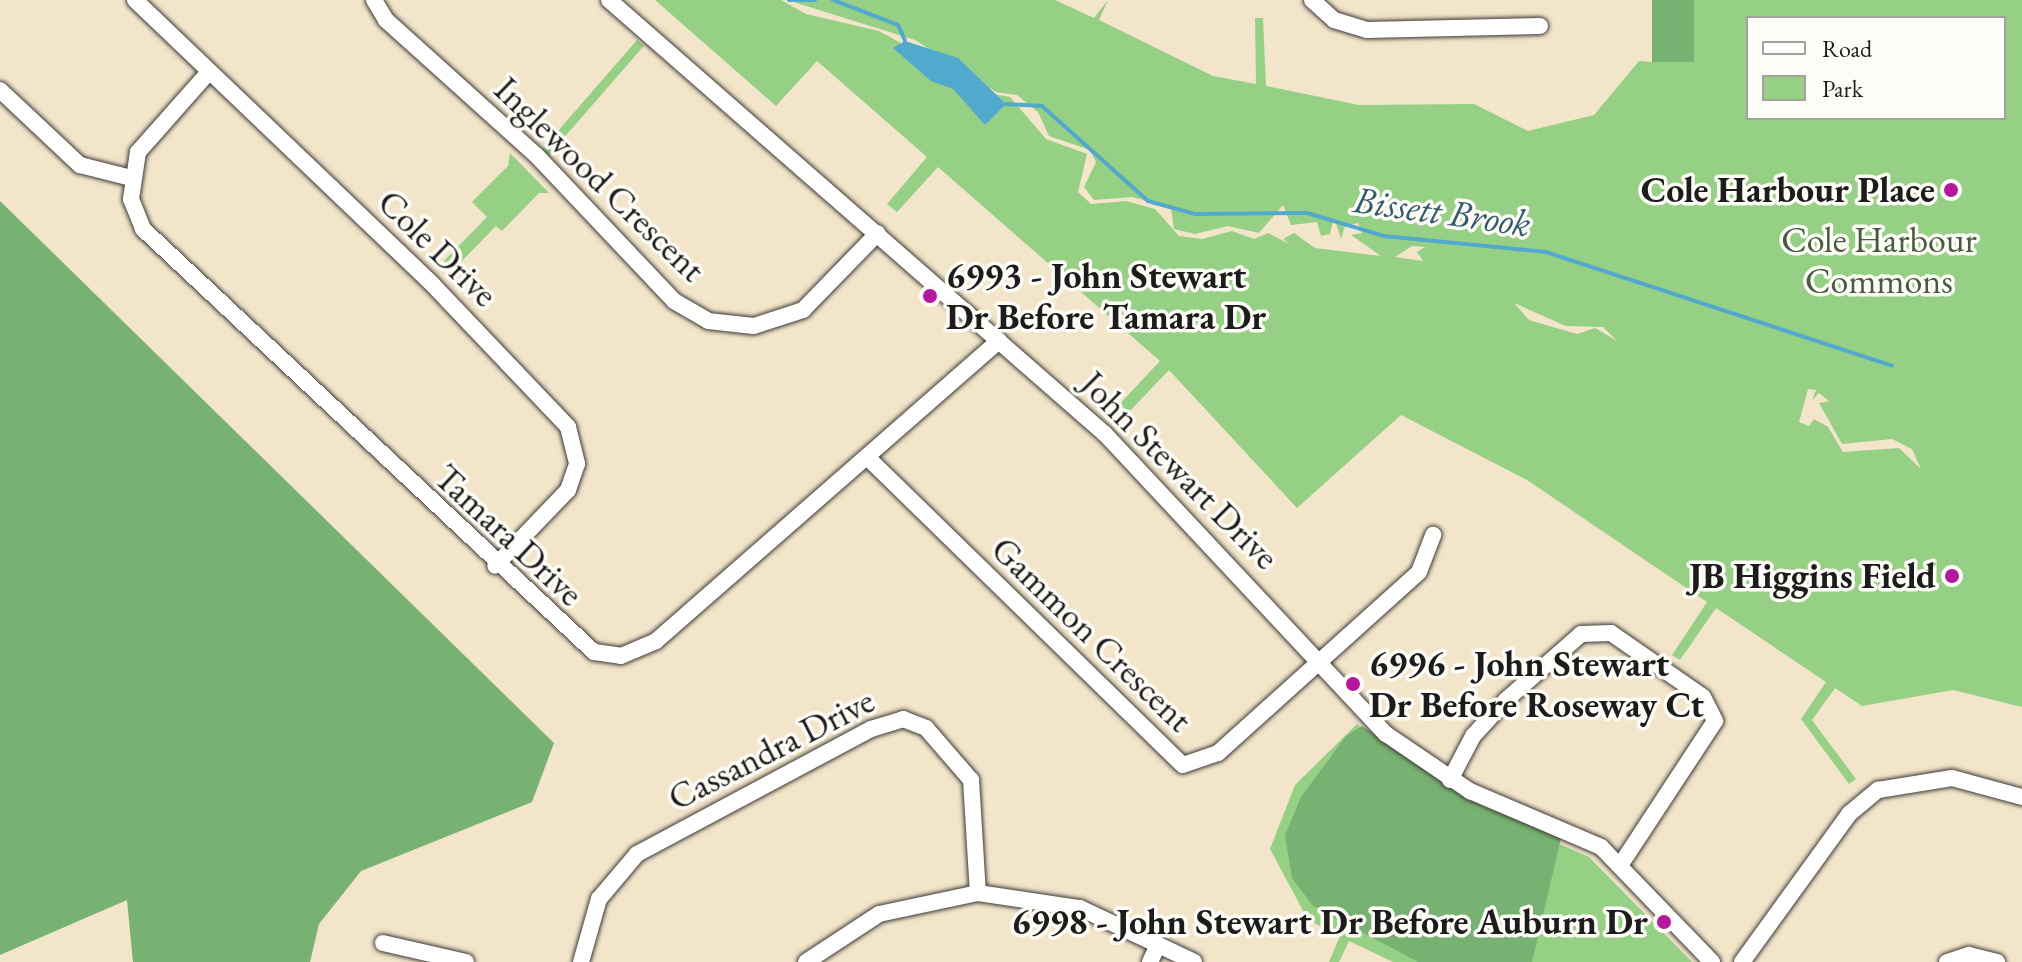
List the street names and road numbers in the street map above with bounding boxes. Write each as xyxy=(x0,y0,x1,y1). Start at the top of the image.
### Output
street label: Inglewood Crescent xyxy=(486,68,714,290)
street label: Cole Drive xyxy=(369,180,507,316)
street label: John Stewart Drive xyxy=(1072,362,1288,578)
street label: Tamara Drive xyxy=(426,455,592,615)
street label: Gammon Crescent xyxy=(983,527,1201,741)
street label: Cassandra Drive xyxy=(661,679,881,819)

